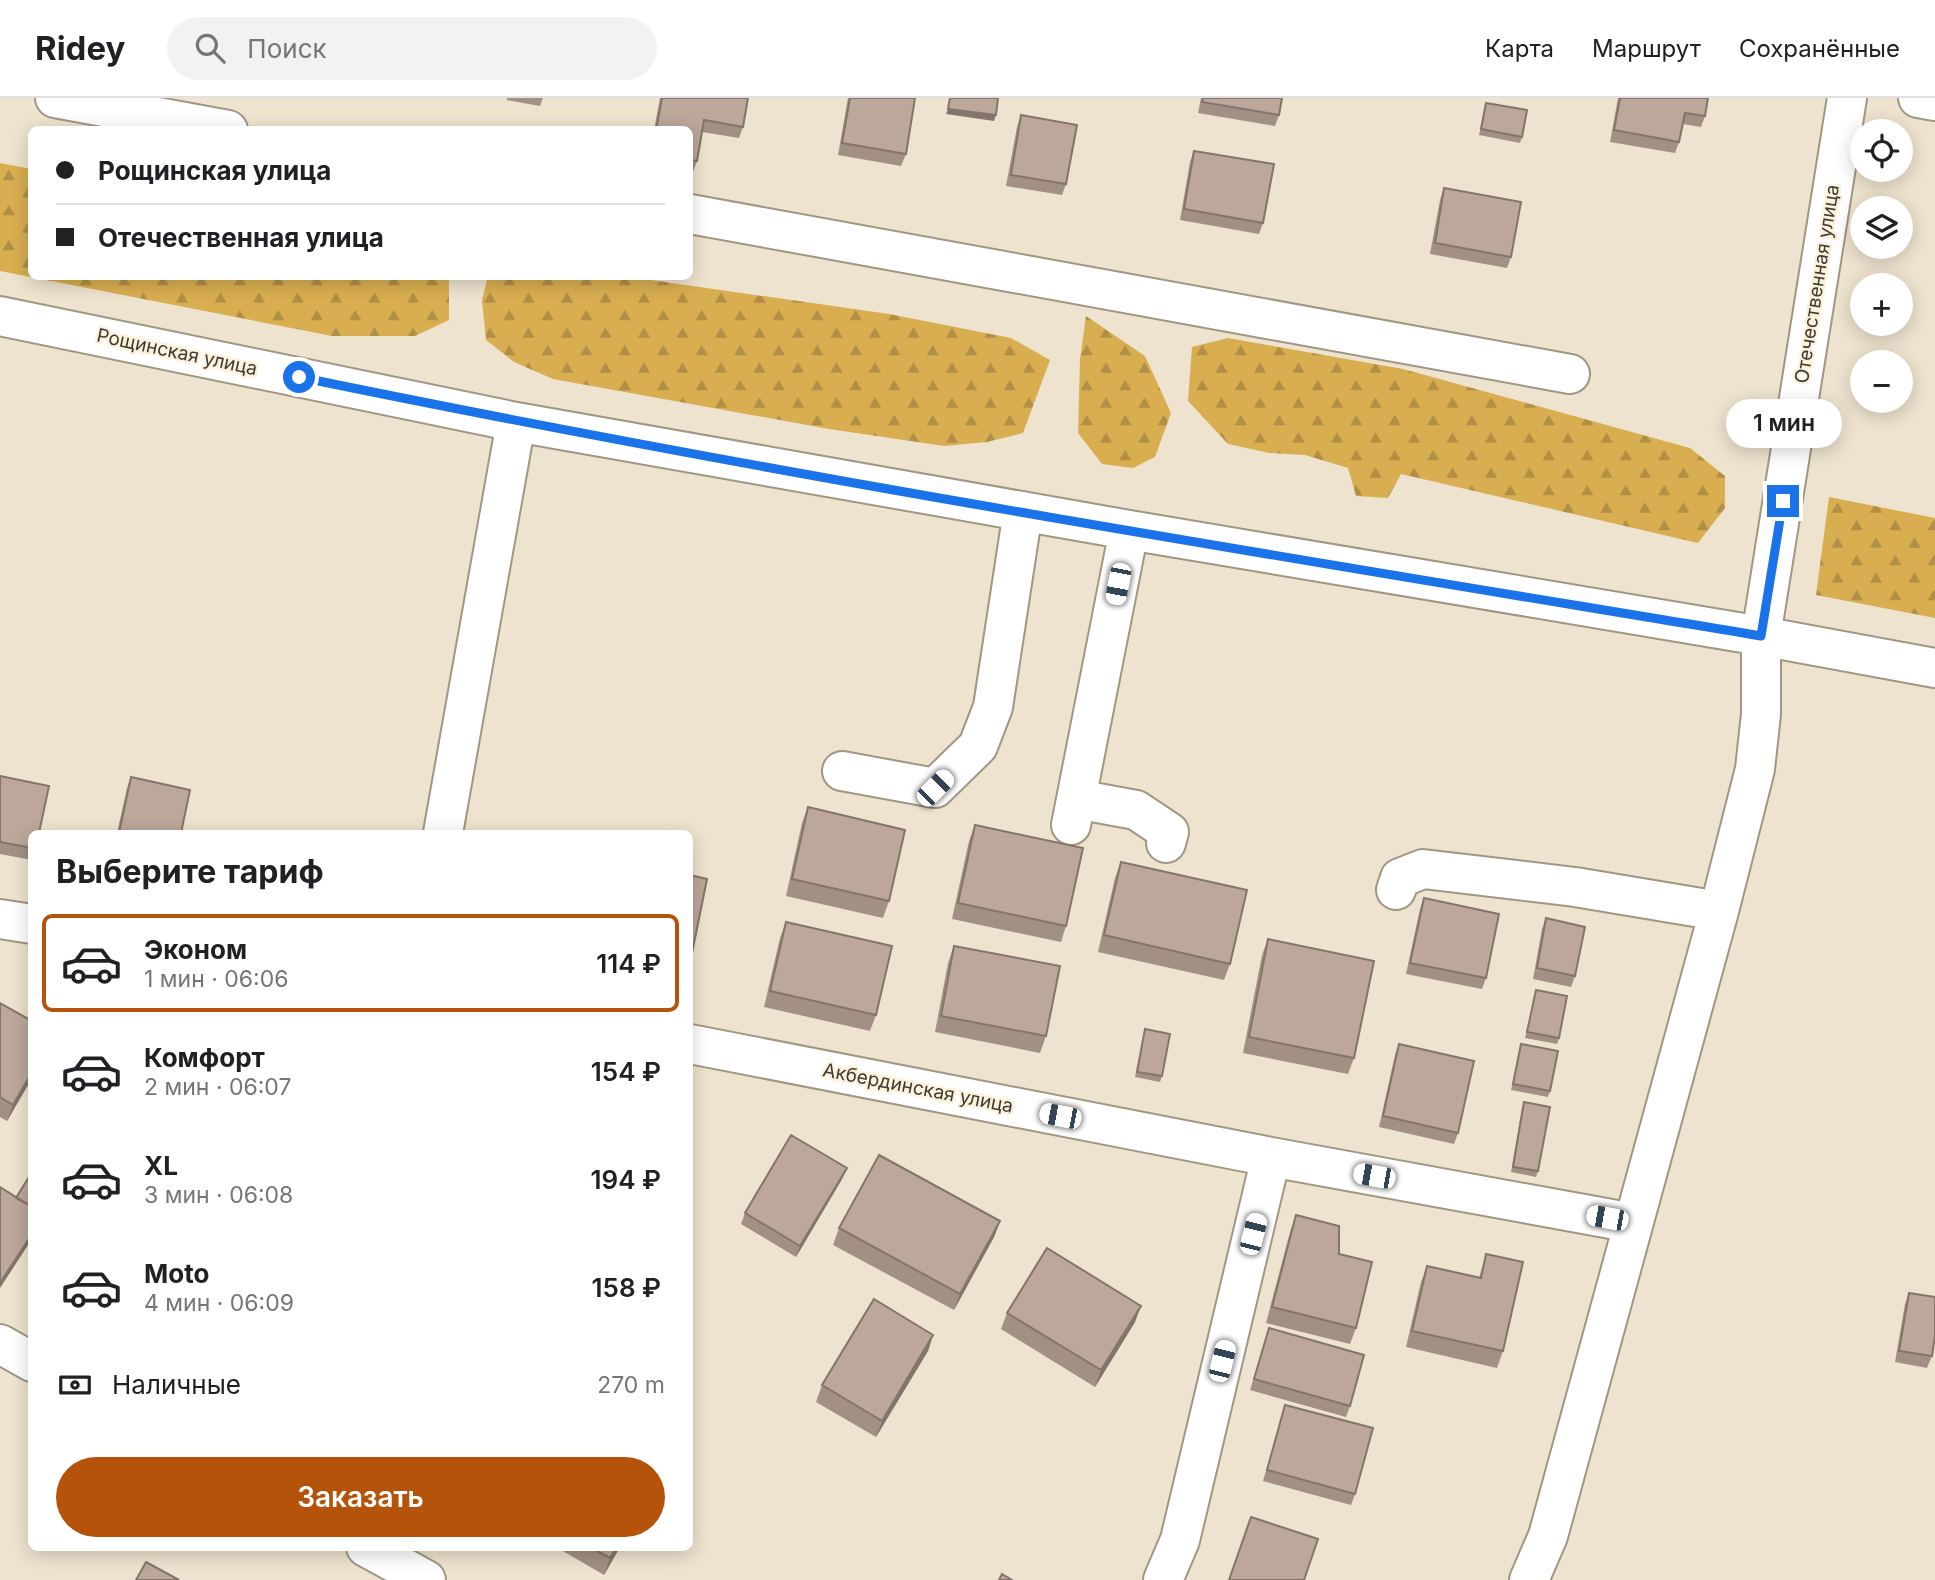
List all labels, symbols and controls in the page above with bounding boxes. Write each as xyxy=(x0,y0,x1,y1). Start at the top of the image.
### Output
search box xyxy=(167,17,657,80)
text: Ridey xyxy=(35,28,125,68)
icon: search xyxy=(191,29,229,67)
text: Поиск xyxy=(247,33,327,64)
text: Карта xyxy=(1485,34,1554,63)
text: Маршрут xyxy=(1592,34,1701,63)
text: Сохранённые xyxy=(1739,34,1900,63)
map controls xyxy=(1850,119,1913,413)
button: locate xyxy=(1850,119,1913,182)
text: Рощинская улица xyxy=(98,155,331,186)
street label: Отечественная улица xyxy=(1790,183,1844,385)
button: layers xyxy=(1850,196,1913,259)
text: Отечественная улица xyxy=(98,222,384,253)
button: + xyxy=(1850,273,1913,336)
street label: Рощинская улица xyxy=(95,324,259,380)
button: − xyxy=(1850,350,1913,413)
route start xyxy=(283,361,315,393)
callout: 1 мин xyxy=(1725,400,1841,448)
text: 1 мин xyxy=(1753,409,1815,437)
route end xyxy=(1767,485,1799,517)
car xyxy=(1104,561,1133,607)
car xyxy=(913,766,958,810)
text: Выберите тариф xyxy=(56,852,324,891)
icon: car xyxy=(60,932,123,995)
text: Эконом xyxy=(144,934,247,965)
text: 114 ₽ xyxy=(596,948,661,979)
text: 1 мин · 06:06 xyxy=(144,965,288,993)
icon: car xyxy=(60,1040,123,1103)
text: Комфорт xyxy=(144,1042,265,1073)
text: 154 ₽ xyxy=(591,1056,661,1087)
street label: Акбердинская улица xyxy=(821,1058,1015,1118)
text: 2 мин · 06:07 xyxy=(144,1073,291,1101)
car xyxy=(1038,1102,1083,1130)
icon: car xyxy=(60,1148,123,1211)
text: XL xyxy=(144,1150,178,1181)
car xyxy=(1352,1162,1397,1190)
text: 194 ₽ xyxy=(591,1164,661,1195)
text: 3 мин · 06:08 xyxy=(144,1181,293,1209)
car xyxy=(1585,1204,1630,1232)
car xyxy=(1238,1211,1269,1257)
icon: car xyxy=(60,1256,123,1319)
text: Moto xyxy=(144,1258,209,1289)
text: 158 ₽ xyxy=(592,1272,661,1303)
text: 4 мин · 06:09 xyxy=(144,1289,294,1317)
car xyxy=(1207,1338,1238,1384)
icon: cash xyxy=(56,1366,94,1404)
text: Наличные xyxy=(112,1369,241,1400)
text: 270 m xyxy=(597,1371,665,1399)
button: Заказать xyxy=(56,1457,665,1537)

